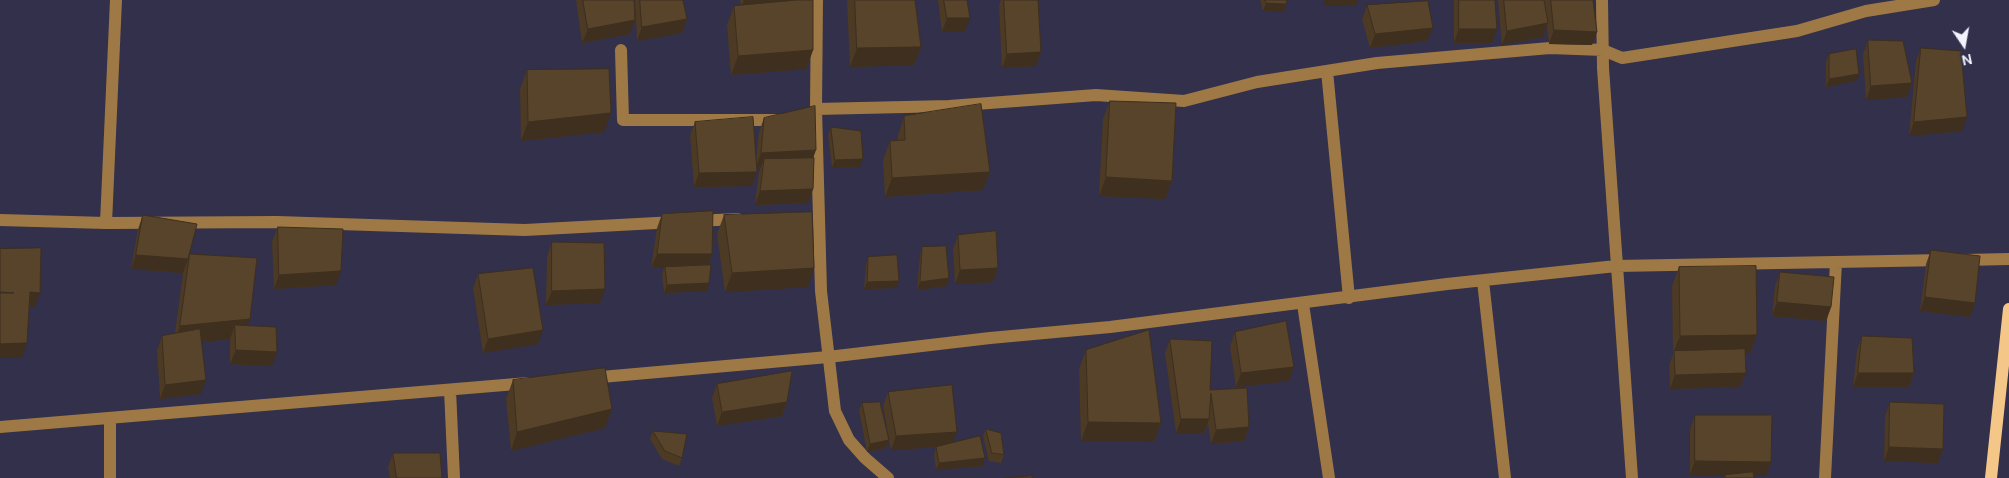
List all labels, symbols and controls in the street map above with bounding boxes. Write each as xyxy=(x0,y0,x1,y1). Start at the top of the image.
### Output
north arrow xyxy=(1939,20,1989,70)
text: N xyxy=(1960,50,1974,70)

